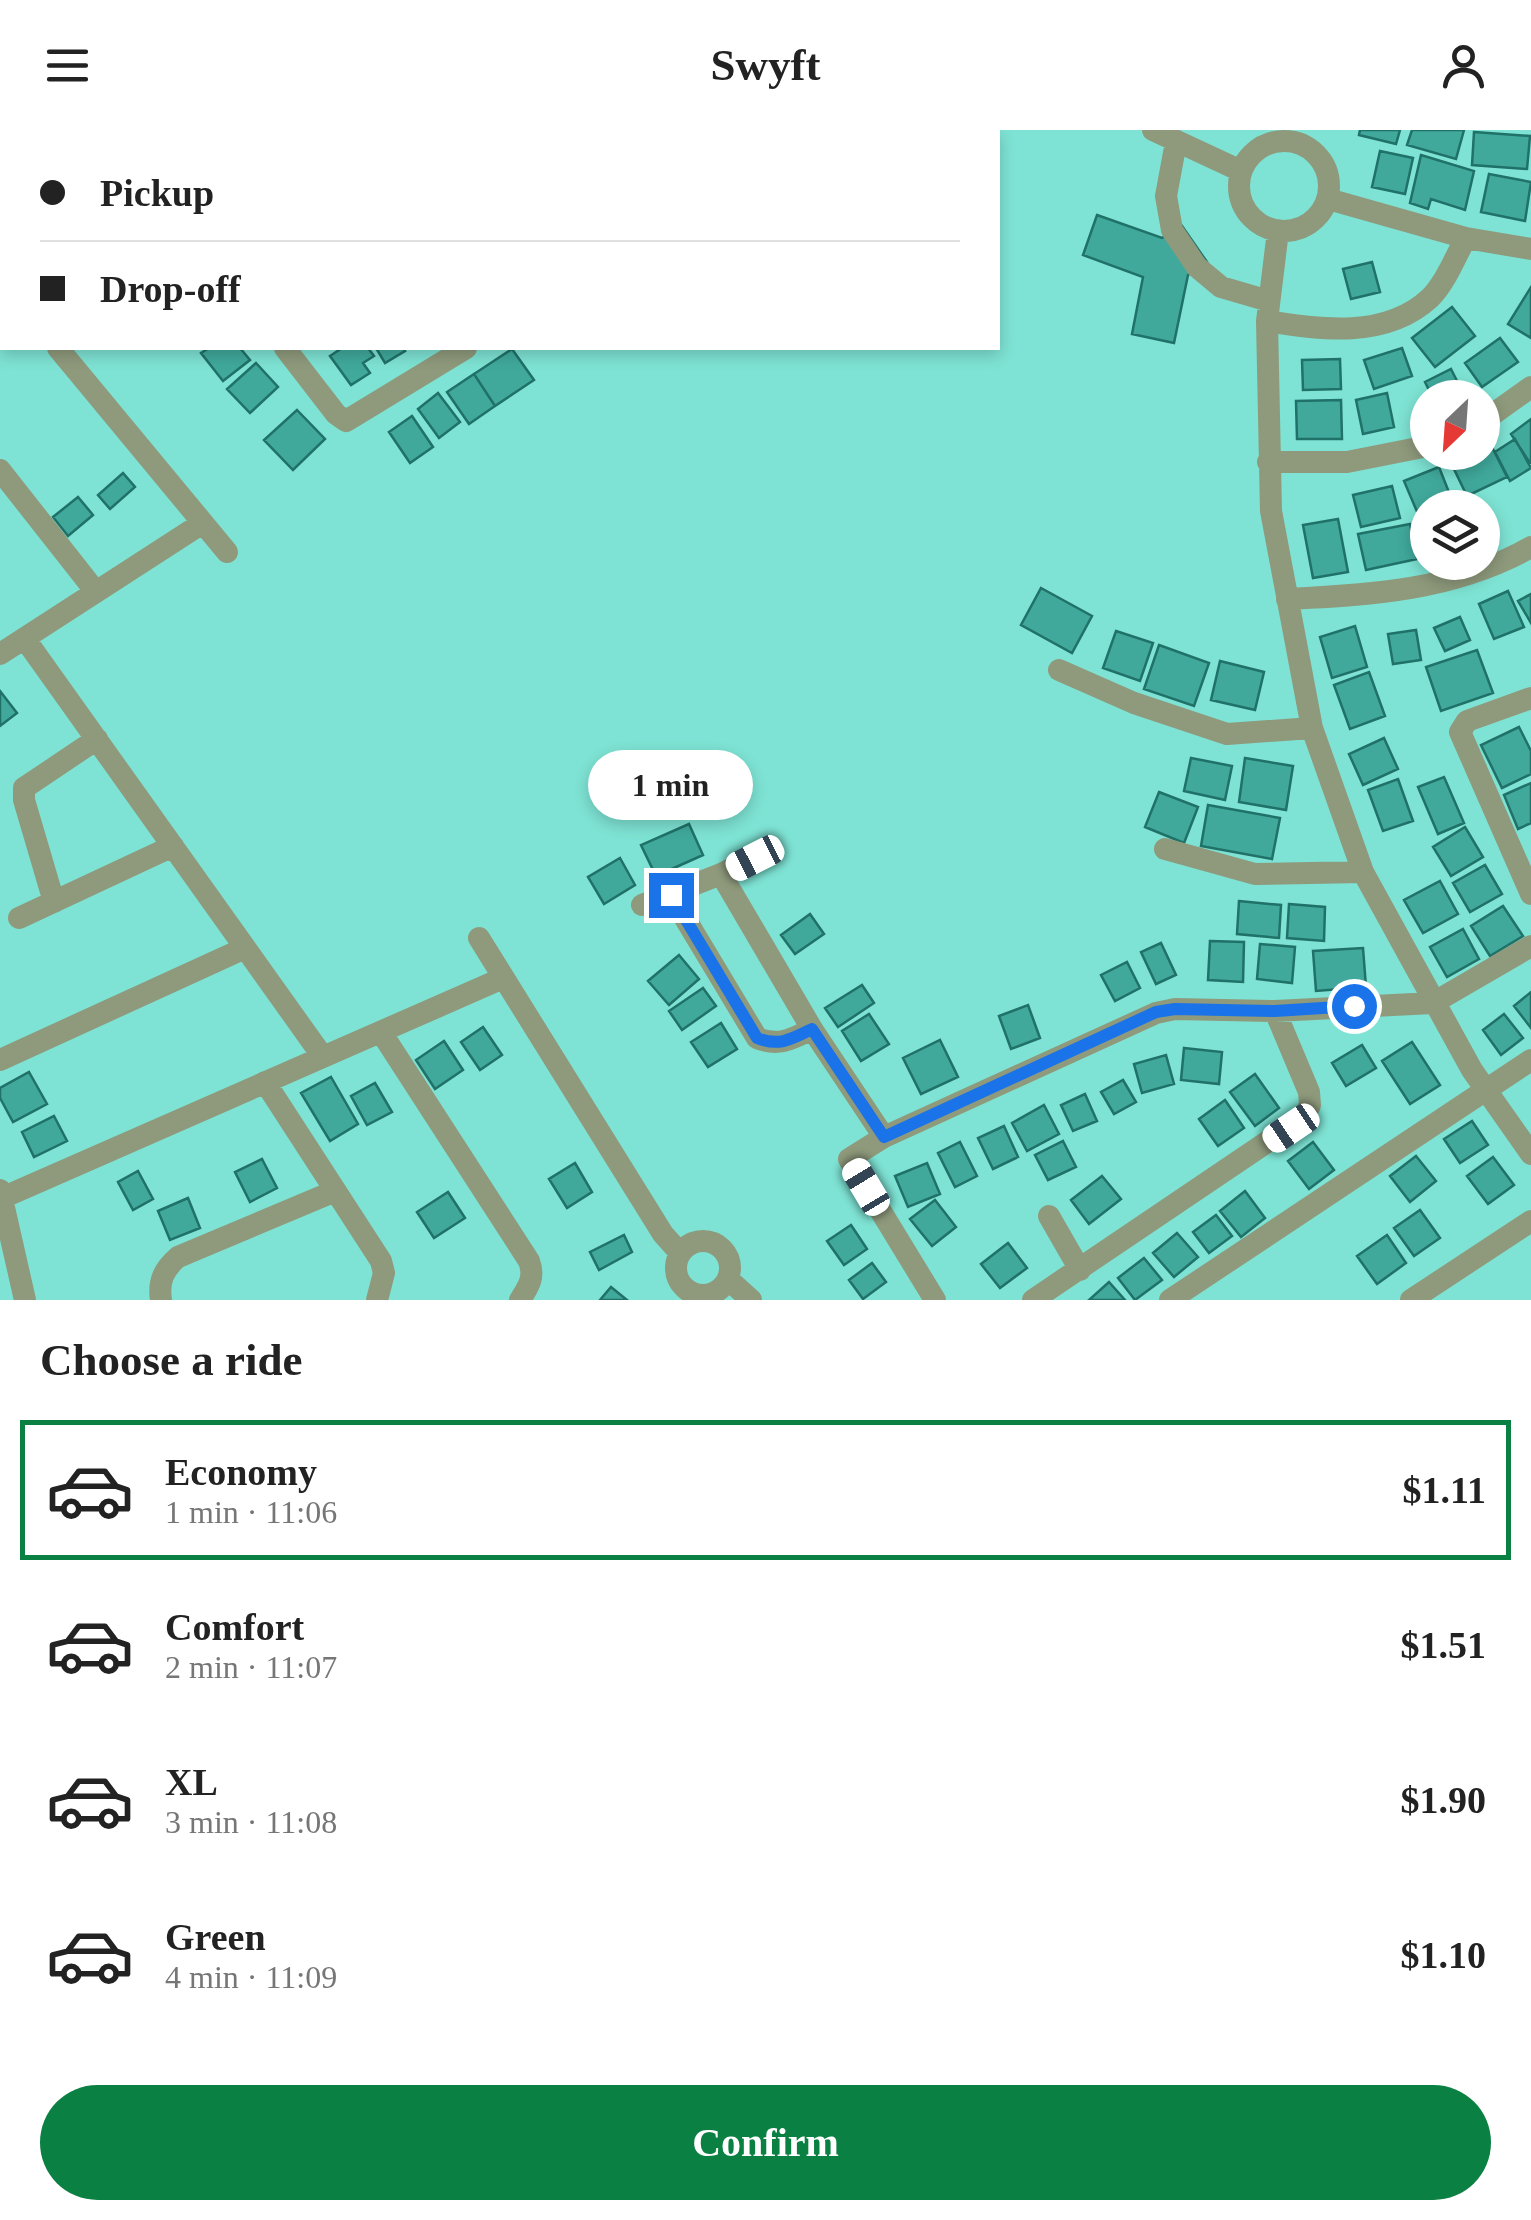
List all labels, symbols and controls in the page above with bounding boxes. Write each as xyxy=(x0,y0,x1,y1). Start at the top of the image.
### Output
icon: menu xyxy=(40,38,95,93)
icon: person xyxy=(1436,38,1491,93)
text: Swyft xyxy=(711,40,821,90)
text: Pickup xyxy=(100,172,214,214)
text: Drop-off xyxy=(100,268,241,310)
north arrow xyxy=(1410,380,1500,470)
map controls xyxy=(1410,380,1500,580)
button: layers xyxy=(1410,490,1500,580)
callout: 1 min xyxy=(588,750,754,820)
text: 1 min xyxy=(632,767,709,803)
car xyxy=(721,831,789,885)
route end xyxy=(649,873,694,918)
route start xyxy=(1332,984,1377,1029)
car xyxy=(1258,1099,1324,1157)
car xyxy=(838,1154,894,1220)
text: Choose a ride xyxy=(40,1335,303,1385)
icon: car xyxy=(45,1445,135,1535)
text: Economy xyxy=(165,1451,317,1493)
text: $1.11 xyxy=(1403,1469,1486,1511)
text: 1 min · 11:06 xyxy=(165,1494,337,1530)
icon: car xyxy=(45,1600,135,1690)
text: Comfort xyxy=(165,1606,304,1648)
text: $1.51 xyxy=(1401,1624,1486,1666)
text: 2 min · 11:07 xyxy=(165,1649,337,1685)
icon: car xyxy=(45,1755,135,1845)
text: XL xyxy=(165,1761,218,1803)
text: $1.90 xyxy=(1401,1779,1486,1821)
text: 3 min · 11:08 xyxy=(165,1804,337,1840)
icon: car xyxy=(45,1910,135,2000)
text: Green xyxy=(165,1916,266,1958)
text: $1.10 xyxy=(1401,1934,1486,1976)
text: 4 min · 11:09 xyxy=(165,1959,337,1995)
button: Confirm xyxy=(40,2085,1491,2200)

